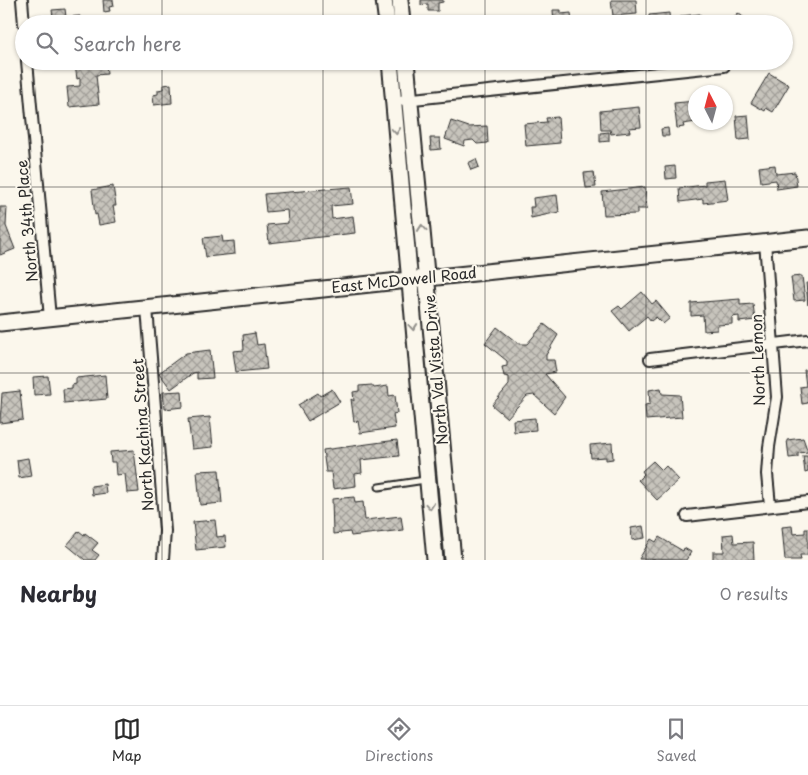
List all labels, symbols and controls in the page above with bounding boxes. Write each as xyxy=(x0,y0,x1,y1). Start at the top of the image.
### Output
search box xyxy=(15,15,793,70)
icon: search xyxy=(33,29,61,57)
text: Search here xyxy=(73,29,182,57)
north arrow xyxy=(688,85,733,130)
one-way arrow xyxy=(390,128,401,136)
street label: North 34th Place xyxy=(9,159,43,283)
one-way arrow xyxy=(417,224,428,232)
street label: East McDowell Road xyxy=(330,260,478,298)
street label: North Val Vista Drive xyxy=(417,294,453,446)
street label: North Lemon xyxy=(744,314,770,406)
one-way arrow xyxy=(407,324,418,332)
street label: North Kachina Street xyxy=(125,358,159,512)
one-way arrow xyxy=(424,503,435,511)
text: Nearby xyxy=(20,577,97,609)
text: 0 results xyxy=(720,581,788,605)
tab: Map xyxy=(112,715,142,766)
tab: Directions xyxy=(365,715,433,766)
tab: Saved xyxy=(657,715,696,766)

